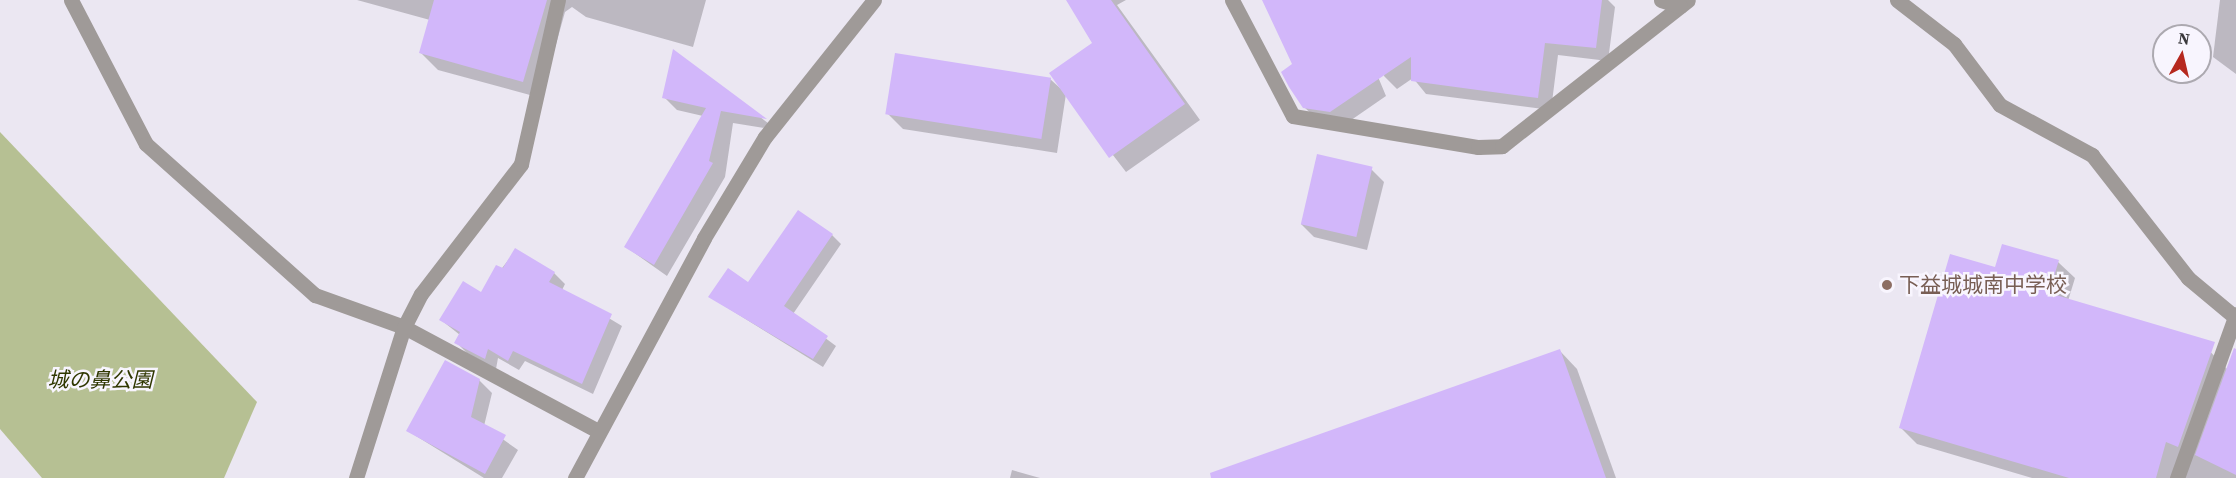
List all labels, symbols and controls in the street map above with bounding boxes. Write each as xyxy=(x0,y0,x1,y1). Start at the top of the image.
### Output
north arrow xyxy=(2152,24,2212,84)
text: N xyxy=(2177,26,2192,50)
place label: 下益城城南中学校 xyxy=(1899,272,2067,298)
marker: 下益城城南中学校 xyxy=(1880,278,1894,292)
park label: 城の鼻公園 xyxy=(48,367,152,393)

